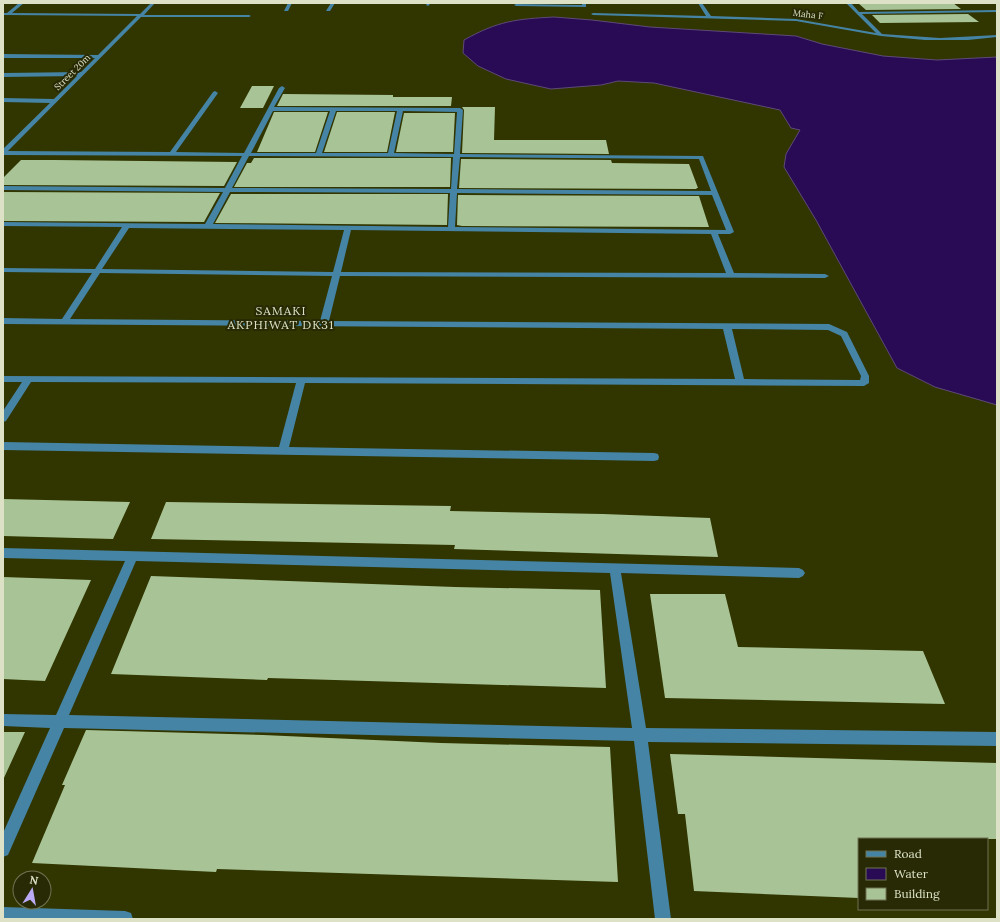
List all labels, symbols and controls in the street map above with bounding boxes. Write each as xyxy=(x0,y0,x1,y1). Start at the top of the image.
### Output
street label: Maha F xyxy=(792,7,824,21)
street label: Street 20m xyxy=(52,52,92,92)
district label: SAMAKI AKPHIWAT DK31 xyxy=(227,303,334,332)
legend xyxy=(858,838,988,910)
text: Road xyxy=(894,846,922,861)
text: Water xyxy=(894,866,929,881)
north arrow xyxy=(12,870,52,910)
text: N xyxy=(28,872,40,888)
text: Building xyxy=(894,886,940,901)

